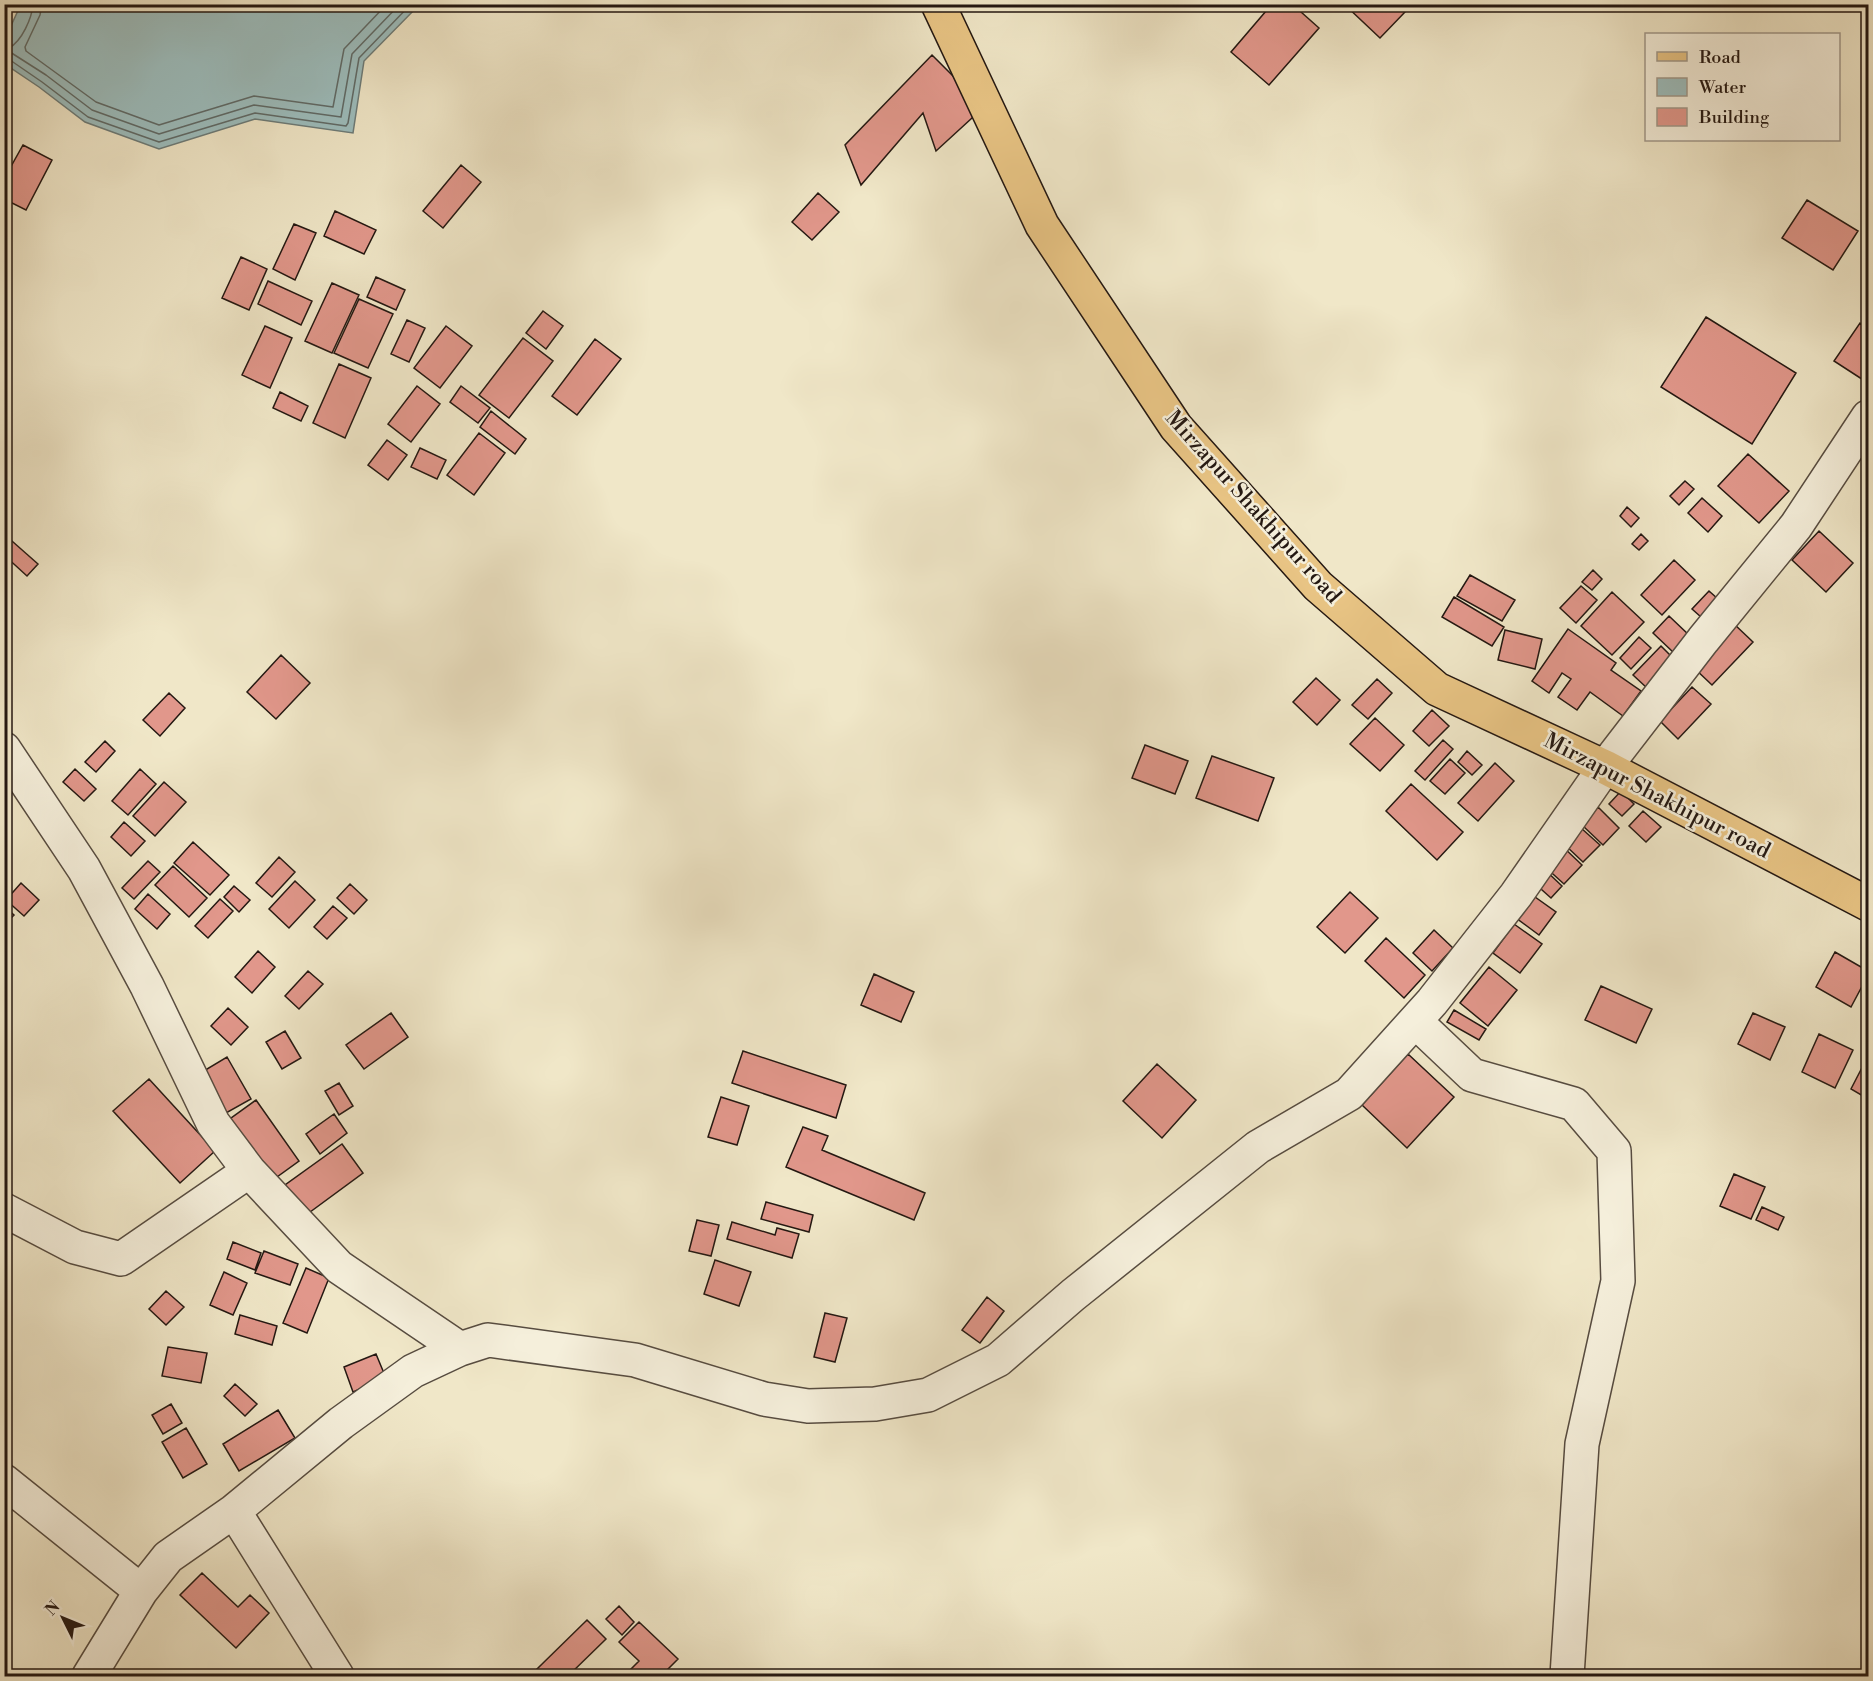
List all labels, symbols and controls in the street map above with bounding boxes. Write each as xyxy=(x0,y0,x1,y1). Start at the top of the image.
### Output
legend xyxy=(1645,33,1840,141)
text: Road xyxy=(1699,46,1742,69)
text: Water xyxy=(1698,76,1747,99)
text: Building xyxy=(1698,106,1770,129)
street label: Mirzapur Shakhipur road xyxy=(1159,405,1347,609)
street label: Mirzapur Shakhipur road xyxy=(1539,727,1775,865)
north arrow xyxy=(33,1588,93,1648)
text: N xyxy=(41,1597,65,1620)

